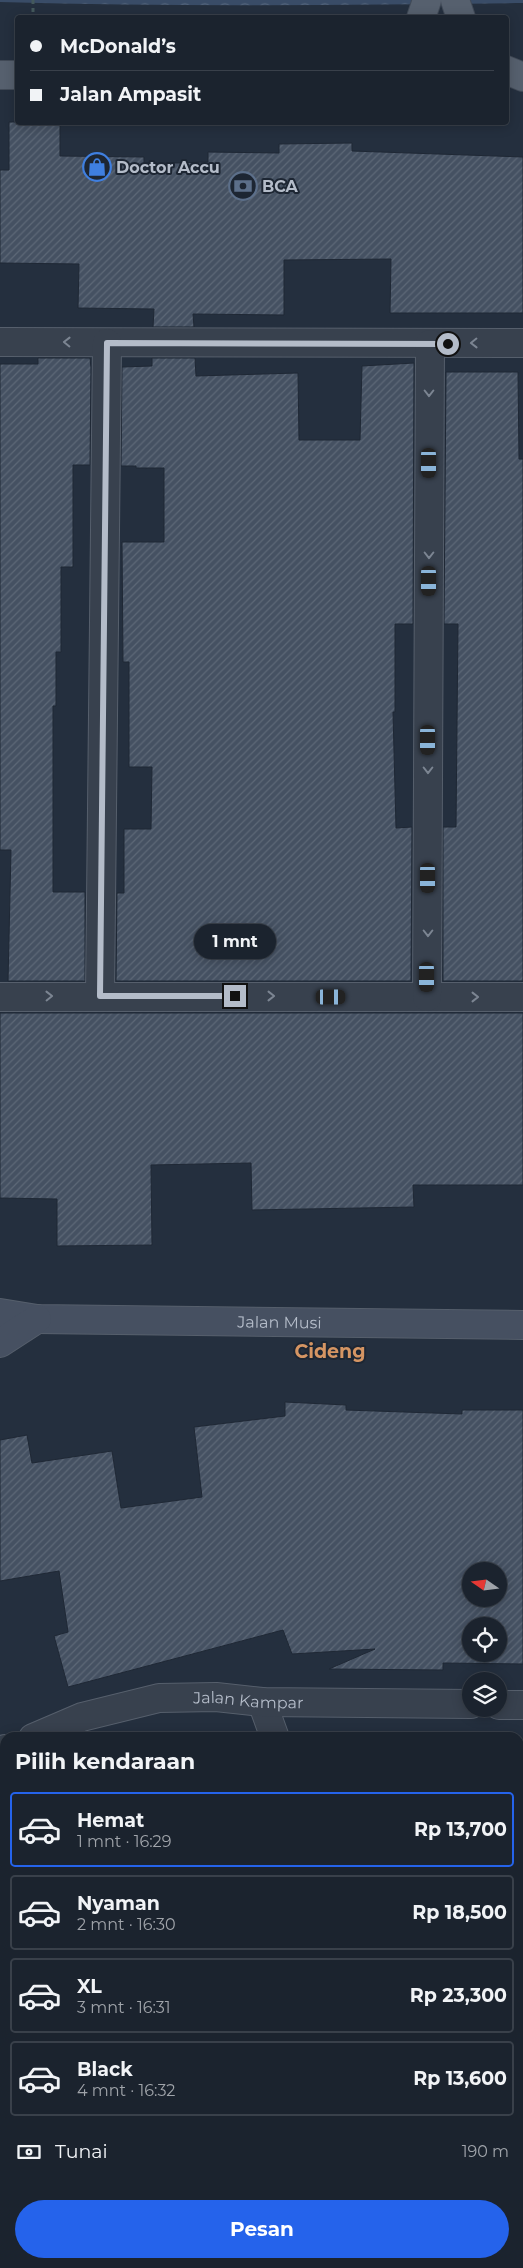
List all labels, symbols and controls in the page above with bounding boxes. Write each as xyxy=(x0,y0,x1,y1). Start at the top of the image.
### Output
text: McDonald’s xyxy=(60,35,176,58)
text: Jalan Ampasit xyxy=(60,83,201,106)
shop icon: Doctor Accu xyxy=(82,152,112,182)
place label: Doctor Accu xyxy=(116,158,220,177)
bank icon: BCA xyxy=(228,171,258,201)
place label: BCA xyxy=(262,177,299,196)
route start xyxy=(437,333,459,355)
one-way arrow xyxy=(63,337,70,347)
one-way arrow xyxy=(470,338,478,349)
one-way arrow xyxy=(424,389,434,397)
car xyxy=(421,448,436,478)
one-way arrow xyxy=(424,552,434,559)
car xyxy=(421,566,436,596)
car xyxy=(420,725,435,755)
one-way arrow xyxy=(423,766,433,774)
car xyxy=(420,863,435,893)
callout: 1 mnt xyxy=(194,924,276,958)
one-way arrow xyxy=(423,929,433,937)
text: 1 mnt xyxy=(212,932,258,951)
car xyxy=(419,962,434,992)
route end xyxy=(224,985,246,1007)
car xyxy=(316,990,346,1005)
one-way arrow xyxy=(45,991,53,1001)
one-way arrow xyxy=(268,991,275,1001)
one-way arrow xyxy=(472,992,479,1002)
street label: Jalan Musi xyxy=(236,1312,322,1332)
district label: Cideng xyxy=(294,1340,366,1363)
north arrow xyxy=(462,1562,508,1608)
map controls xyxy=(462,1562,507,1717)
button: locate xyxy=(462,1617,507,1662)
button: layers xyxy=(462,1672,507,1717)
street label: Jalan Kampar xyxy=(192,1687,303,1712)
text: Pilih kendaraan xyxy=(15,1748,195,1775)
icon: car xyxy=(17,1807,62,1852)
text: Hemat xyxy=(77,1809,144,1832)
text: Rp 13,700 xyxy=(414,1818,507,1841)
text: 1 mnt · 16:29 xyxy=(77,1832,171,1851)
icon: car xyxy=(17,1890,62,1935)
text: Nyaman xyxy=(77,1892,160,1915)
text: Rp 18,500 xyxy=(412,1901,507,1924)
text: 2 mnt · 16:30 xyxy=(77,1915,176,1934)
icon: car xyxy=(17,1973,62,2018)
text: XL xyxy=(77,1975,102,1998)
text: Rp 23,300 xyxy=(410,1984,507,2007)
text: 3 mnt · 16:31 xyxy=(77,1998,171,2017)
icon: car xyxy=(17,2056,62,2101)
text: Black xyxy=(77,2058,133,2081)
text: Rp 13,600 xyxy=(413,2067,507,2090)
text: 4 mnt · 16:32 xyxy=(77,2081,175,2100)
icon: cash xyxy=(15,2138,43,2166)
text: Tunai xyxy=(55,2140,108,2163)
text: 190 m xyxy=(462,2142,509,2161)
button: Pesan xyxy=(15,2200,509,2258)

